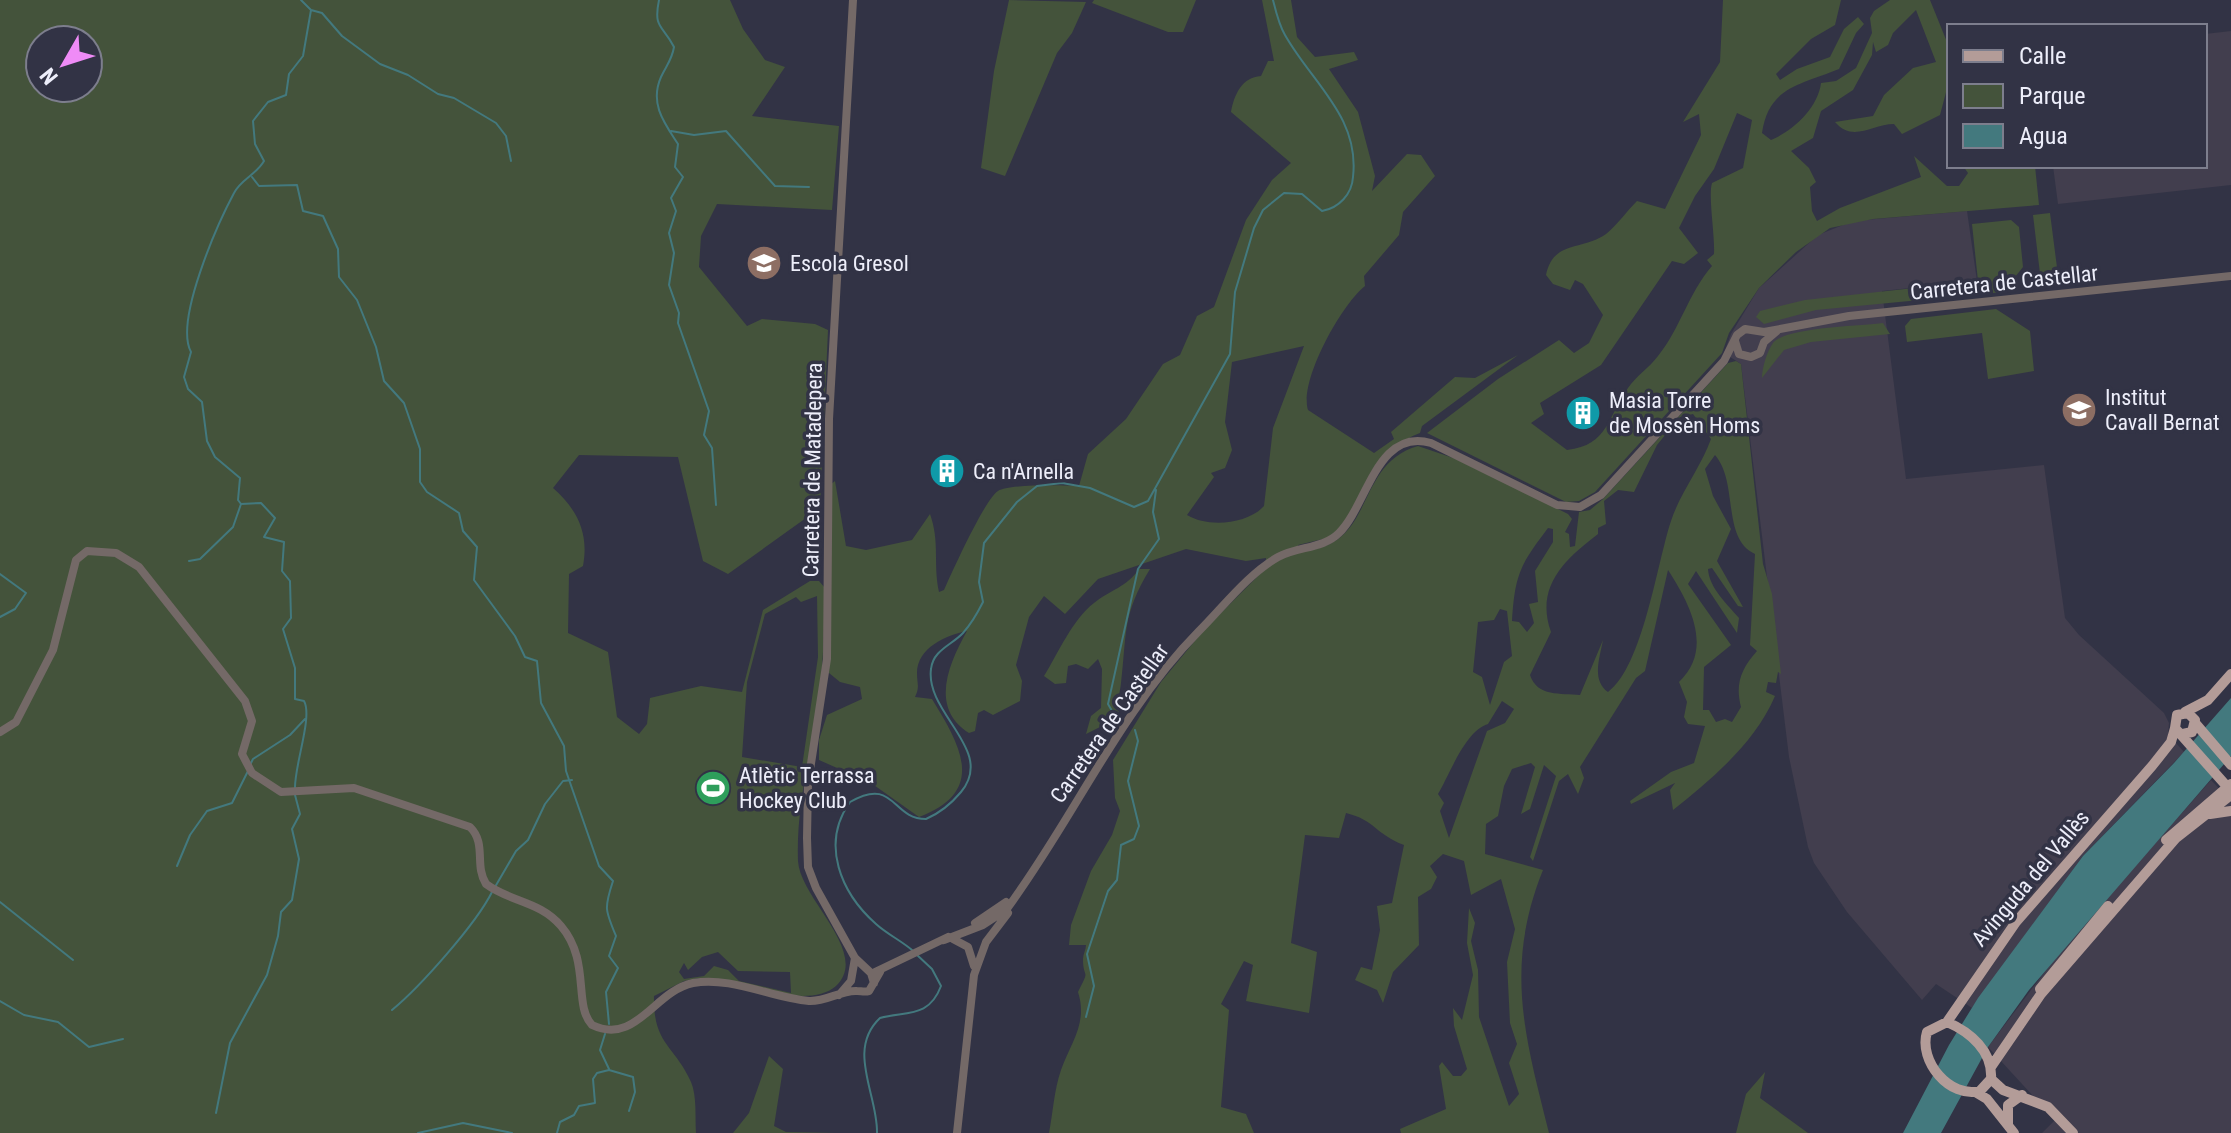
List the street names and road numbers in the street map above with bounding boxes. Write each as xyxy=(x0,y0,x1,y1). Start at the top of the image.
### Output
street label: Carretera de Castellar xyxy=(1909,260,2099,305)
street label: Carretera de Matadepera xyxy=(798,362,827,578)
street label: Carretera de Castellar xyxy=(1045,639,1174,808)
street label: Avinguda del Vallès xyxy=(1966,805,2094,951)

